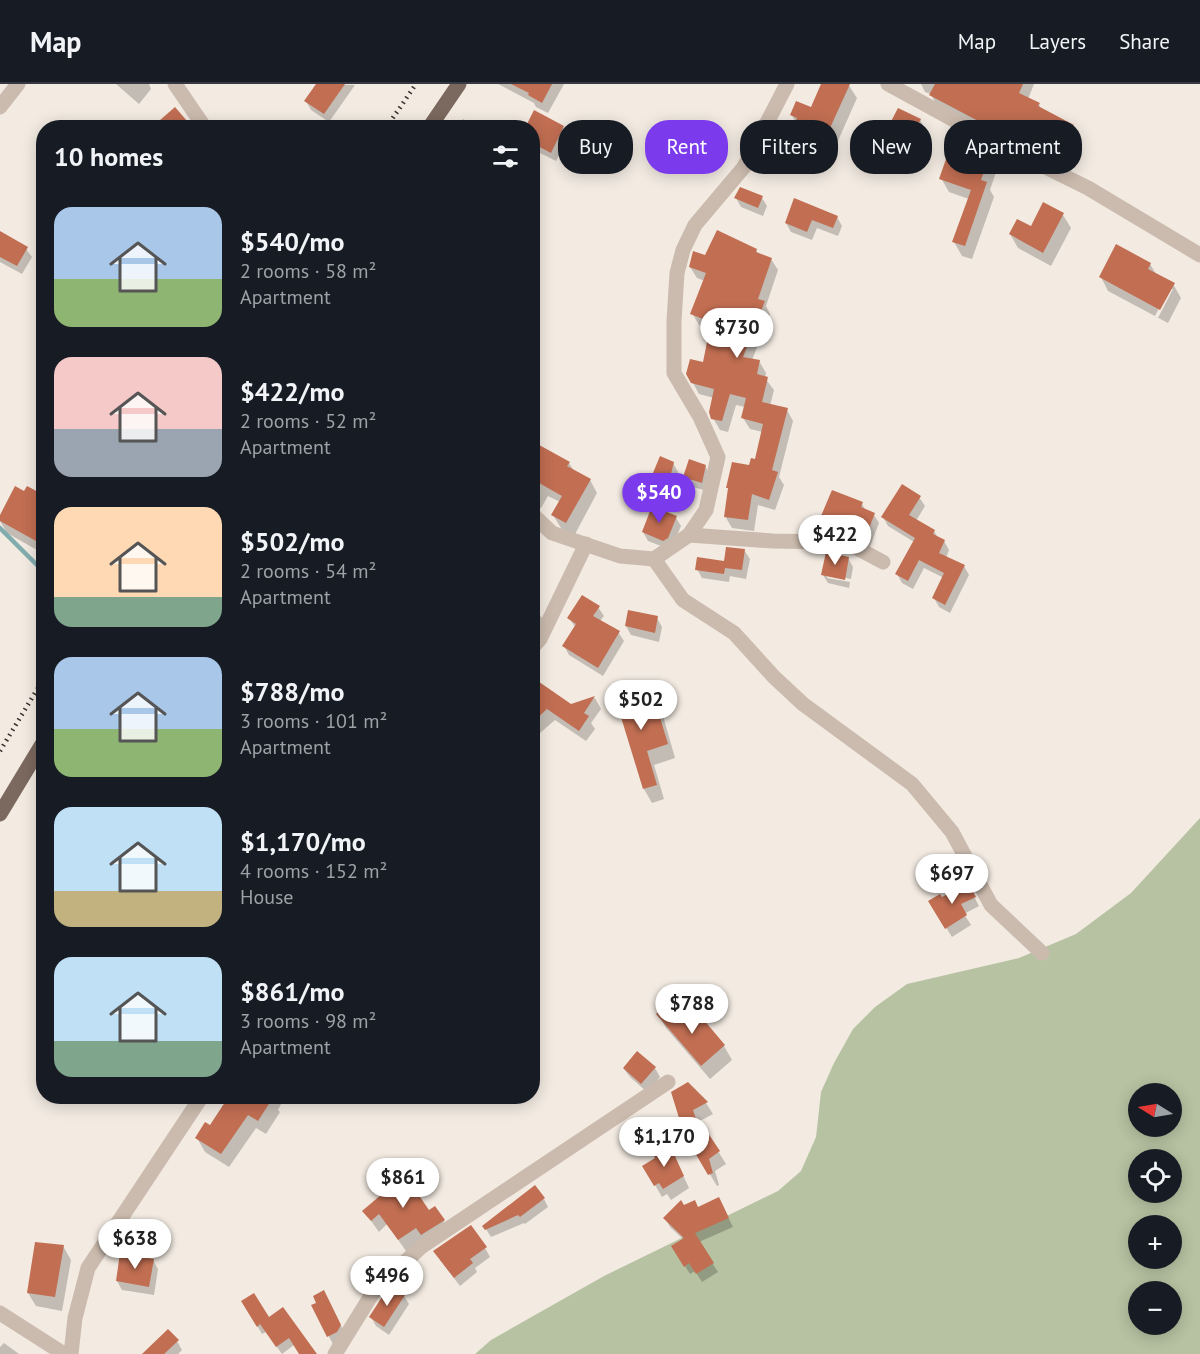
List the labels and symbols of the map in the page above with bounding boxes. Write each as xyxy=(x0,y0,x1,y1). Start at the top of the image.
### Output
pin: $730 xyxy=(701,308,773,359)
pin: $540 xyxy=(623,473,695,524)
pin: $422 xyxy=(799,515,871,566)
pin: $502 xyxy=(605,680,677,731)
pin: $697 xyxy=(916,854,988,905)
pin: $788 xyxy=(656,984,728,1035)
north arrow xyxy=(1128,1083,1182,1137)
pin: $1,170 xyxy=(615,1117,713,1168)
pin: $861 xyxy=(367,1158,439,1209)
pin: $638 xyxy=(99,1219,171,1270)
pin: $496 xyxy=(351,1256,423,1307)

